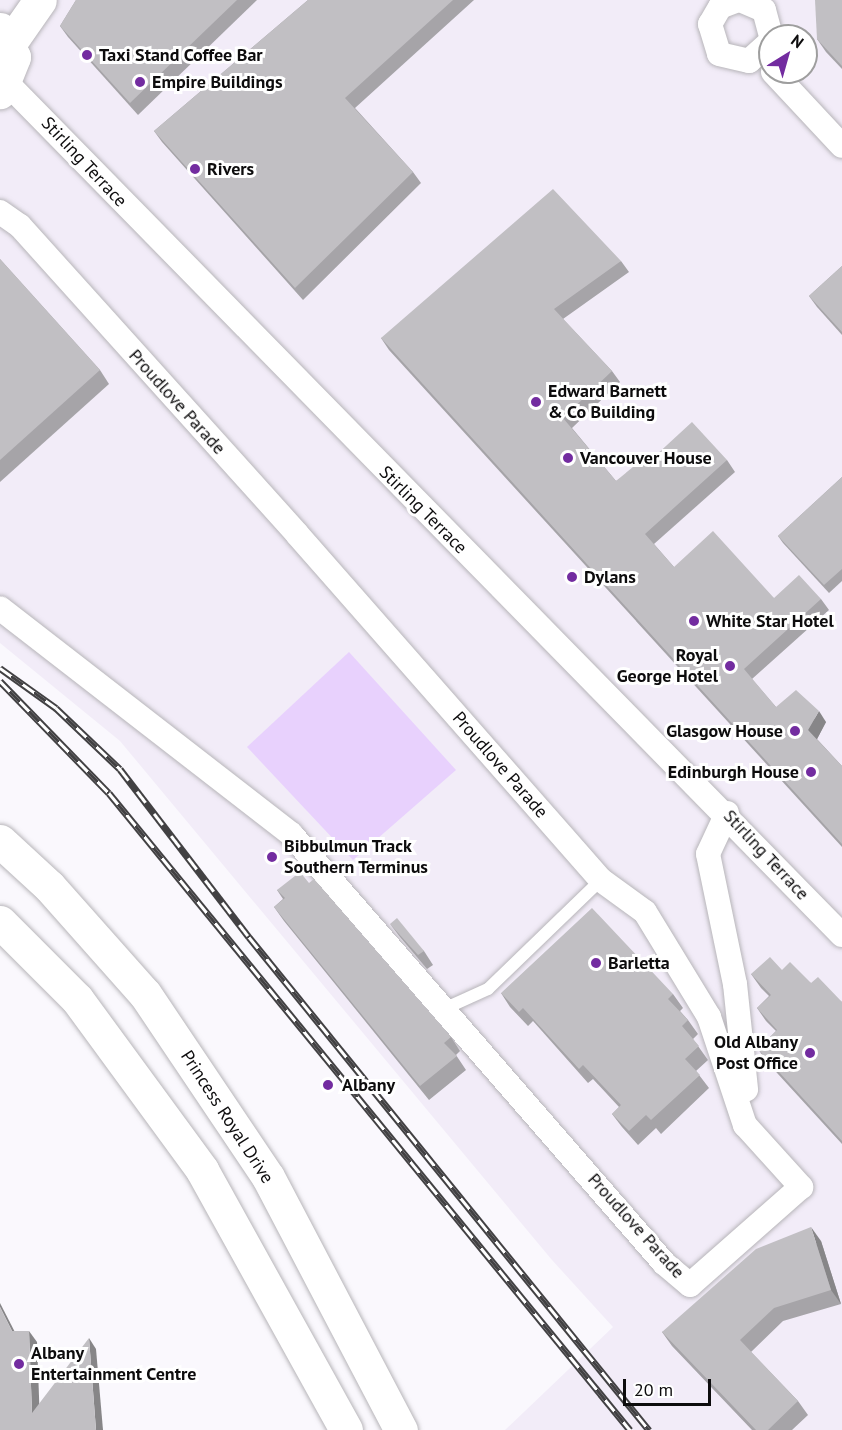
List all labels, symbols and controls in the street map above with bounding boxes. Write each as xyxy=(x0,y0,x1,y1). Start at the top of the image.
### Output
north arrow xyxy=(758,24,818,84)
text: N xyxy=(787,30,808,52)
place label: Taxi Stand Coffee Bar xyxy=(99,44,263,66)
marker: Taxi Stand Coffee Bar xyxy=(80,48,94,62)
place label: Empire Buildings xyxy=(152,71,283,93)
marker: Empire Buildings xyxy=(133,75,147,89)
street label: Stirling Terrace xyxy=(37,112,131,212)
place label: Rivers xyxy=(207,158,254,180)
marker: Rivers xyxy=(188,162,202,176)
street label: Proudlove Parade xyxy=(124,345,230,459)
place label: Edward Barnett & Co Building xyxy=(548,381,667,424)
marker: Edward Barnett & Co Building xyxy=(529,395,543,409)
place label: Vancouver House xyxy=(580,447,712,469)
marker: Vancouver House xyxy=(561,451,575,465)
street label: Stirling Terrace xyxy=(374,461,472,559)
place label: Dylans xyxy=(584,566,636,588)
marker: Dylans xyxy=(565,570,579,584)
place label: White Star Hotel xyxy=(706,610,834,632)
marker: White Star Hotel xyxy=(687,614,701,628)
place label: Royal George Hotel xyxy=(617,645,718,688)
marker: Royal George Hotel xyxy=(723,659,737,673)
street label: Proudlove Parade xyxy=(448,707,552,823)
place label: Glasgow House xyxy=(666,720,783,742)
marker: Glasgow House xyxy=(788,724,802,738)
place label: Edinburgh House xyxy=(668,761,799,783)
marker: Edinburgh House xyxy=(804,765,818,779)
street label: Stirling Terrace xyxy=(719,805,813,905)
place label: Bibbulmun Track Southern Terminus xyxy=(284,836,429,878)
marker: Bibbulmun Track Southern Terminus xyxy=(265,850,279,864)
place label: Barletta xyxy=(608,952,670,974)
marker: Barletta xyxy=(589,956,603,970)
place label: Old Albany Post Office xyxy=(713,1032,798,1074)
marker: Old Albany Post Office xyxy=(803,1046,817,1060)
street label: Princess Royal Drive xyxy=(176,1047,278,1187)
place label: Albany xyxy=(342,1074,395,1096)
marker: Albany xyxy=(319,1076,337,1094)
street label: Proudlove Parade xyxy=(583,1169,689,1283)
place label: Albany Entertainment Centre xyxy=(31,1343,197,1386)
marker: Albany Entertainment Centre xyxy=(12,1357,26,1371)
scale bar xyxy=(626,1367,714,1405)
text: 20 m xyxy=(634,1378,673,1401)

